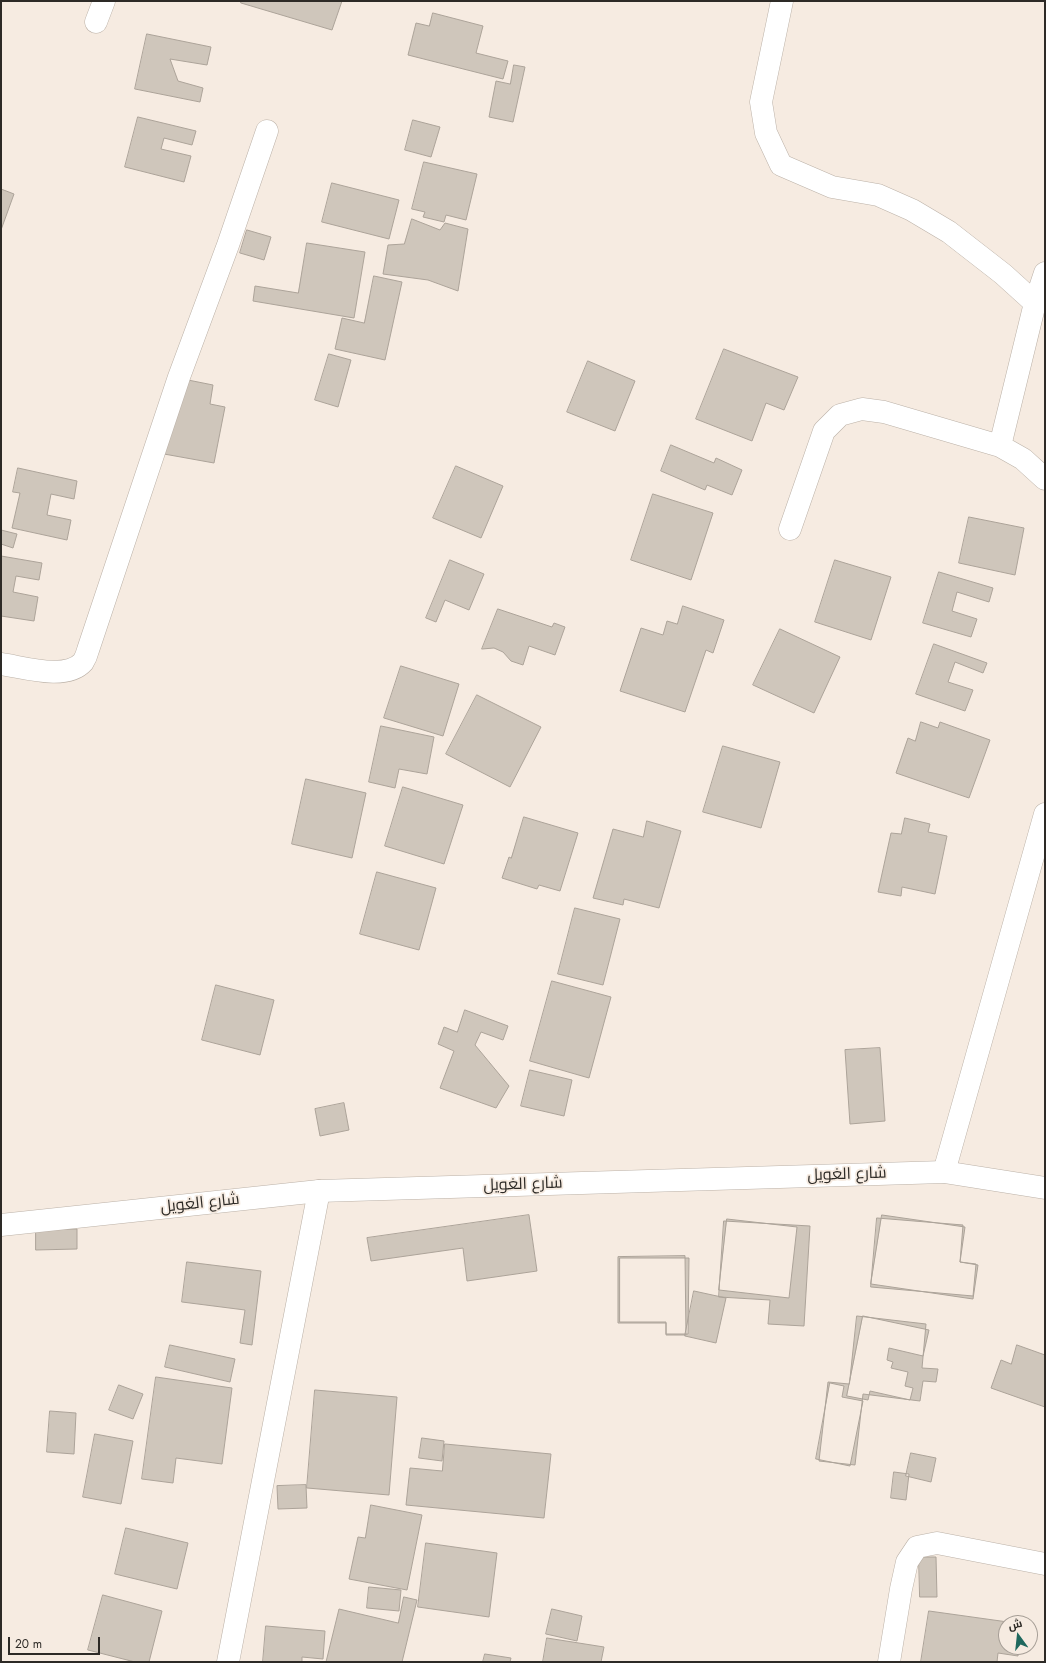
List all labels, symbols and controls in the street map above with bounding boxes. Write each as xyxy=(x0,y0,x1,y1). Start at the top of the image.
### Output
street label: شارع الغويل xyxy=(807,1164,887,1186)
street label: شارع الغويل xyxy=(483,1174,563,1196)
street label: شارع الغويل xyxy=(160,1190,240,1218)
north arrow xyxy=(998,1615,1038,1655)
text: ش xyxy=(1006,1615,1024,1634)
scale bar xyxy=(10,1629,102,1655)
text: 20 m xyxy=(15,1635,42,1653)

